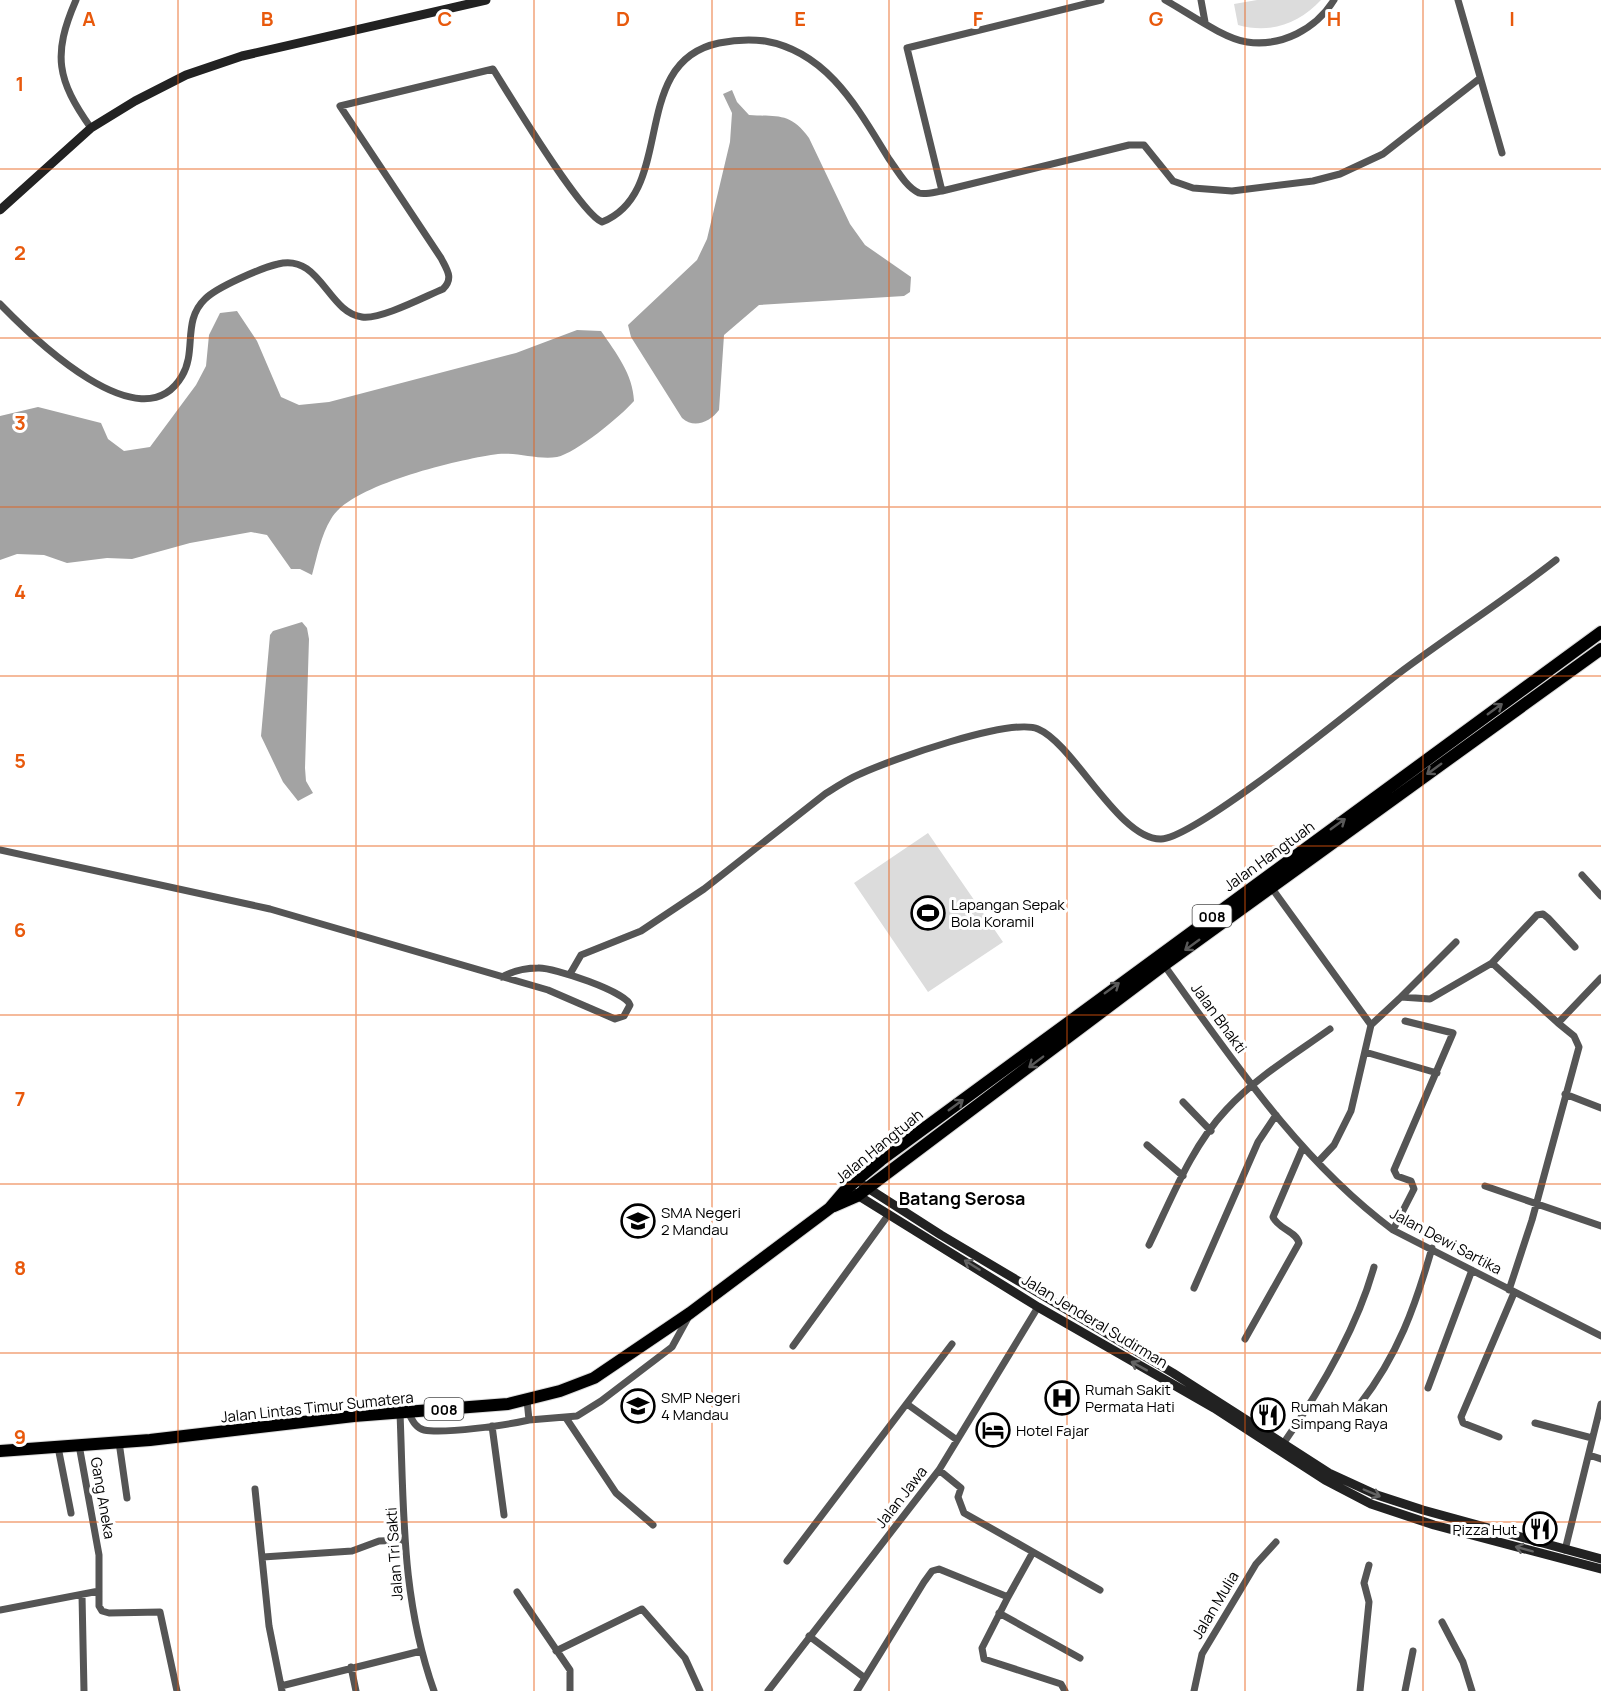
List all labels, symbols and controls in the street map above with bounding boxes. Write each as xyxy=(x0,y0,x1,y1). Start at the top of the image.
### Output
text: A xyxy=(82,5,96,32)
text: B xyxy=(261,5,274,32)
text: C xyxy=(438,5,452,32)
text: D xyxy=(616,5,630,32)
text: E xyxy=(794,5,806,32)
text: F xyxy=(973,5,984,32)
text: G xyxy=(1149,5,1164,32)
text: H xyxy=(1327,5,1341,32)
text: I xyxy=(1509,5,1515,32)
text: 1 xyxy=(16,70,24,97)
text: 2 xyxy=(14,239,26,266)
text: 3 xyxy=(14,409,26,436)
text: 4 xyxy=(14,578,26,605)
one-way arrow xyxy=(1487,703,1503,715)
text: 5 xyxy=(14,747,26,774)
one-way arrow xyxy=(1427,763,1443,775)
street label: Jalan Hangtuah xyxy=(1219,816,1319,896)
one-way arrow xyxy=(1330,818,1346,830)
place label: Lapangan Sepak Bola Koramil xyxy=(951,894,1065,932)
sports icon: Lapangan Sepak Bola Koramil xyxy=(910,895,946,931)
road number: 008 xyxy=(1192,905,1232,927)
text: 6 xyxy=(14,916,26,943)
one-way arrow xyxy=(1184,939,1200,951)
street label: Jalan Bhakti xyxy=(1186,978,1252,1058)
one-way arrow xyxy=(1104,982,1120,994)
one-way arrow xyxy=(1028,1056,1044,1069)
text: 7 xyxy=(15,1085,25,1112)
one-way arrow xyxy=(948,1098,964,1111)
street label: Jalan Hangtuah xyxy=(831,1104,927,1188)
district label: Batang Serosa xyxy=(899,1186,1025,1210)
place label: SMA Negeri 2 Mandau xyxy=(661,1202,741,1240)
school or university icon: SMA Negeri 2 Mandau xyxy=(620,1203,656,1239)
street label: Jalan Dewi Sartika xyxy=(1386,1203,1506,1279)
text: 8 xyxy=(14,1254,26,1281)
one-way arrow xyxy=(964,1258,981,1270)
street label: Jalan Jenderal Sudirman xyxy=(1018,1269,1172,1373)
one-way arrow xyxy=(1130,1359,1147,1371)
place label: Rumah Sakit Permata Hati xyxy=(1085,1379,1175,1417)
hospital icon: Rumah Sakit Permata Hati xyxy=(1044,1380,1080,1416)
street label: Jalan Lintas Timur Sumatera xyxy=(219,1386,415,1428)
place label: SMP Negeri 4 Mandau xyxy=(661,1387,741,1425)
school or university icon: SMP Negeri 4 Mandau xyxy=(620,1388,656,1424)
place label: Rumah Makan Simpang Raya xyxy=(1291,1396,1388,1434)
restaurant icon: Rumah Makan Simpang Raya xyxy=(1250,1397,1286,1433)
road number: 008 xyxy=(424,1398,464,1420)
hotel icon: Hotel Fajar xyxy=(975,1412,1011,1448)
place label: Hotel Fajar xyxy=(1016,1420,1090,1441)
text: 9 xyxy=(14,1423,26,1450)
street label: Gang Aneka xyxy=(85,1455,121,1541)
street label: Jalan Jawa xyxy=(870,1462,932,1532)
one-way arrow xyxy=(1363,1488,1381,1499)
street label: Jalan Tri Sakti xyxy=(380,1507,408,1601)
restaurant icon: Pizza Hut xyxy=(1522,1511,1558,1547)
place label: Pizza Hut xyxy=(1452,1519,1517,1540)
one-way arrow xyxy=(1515,1543,1534,1554)
street label: Jalan Mulia xyxy=(1186,1567,1244,1643)

